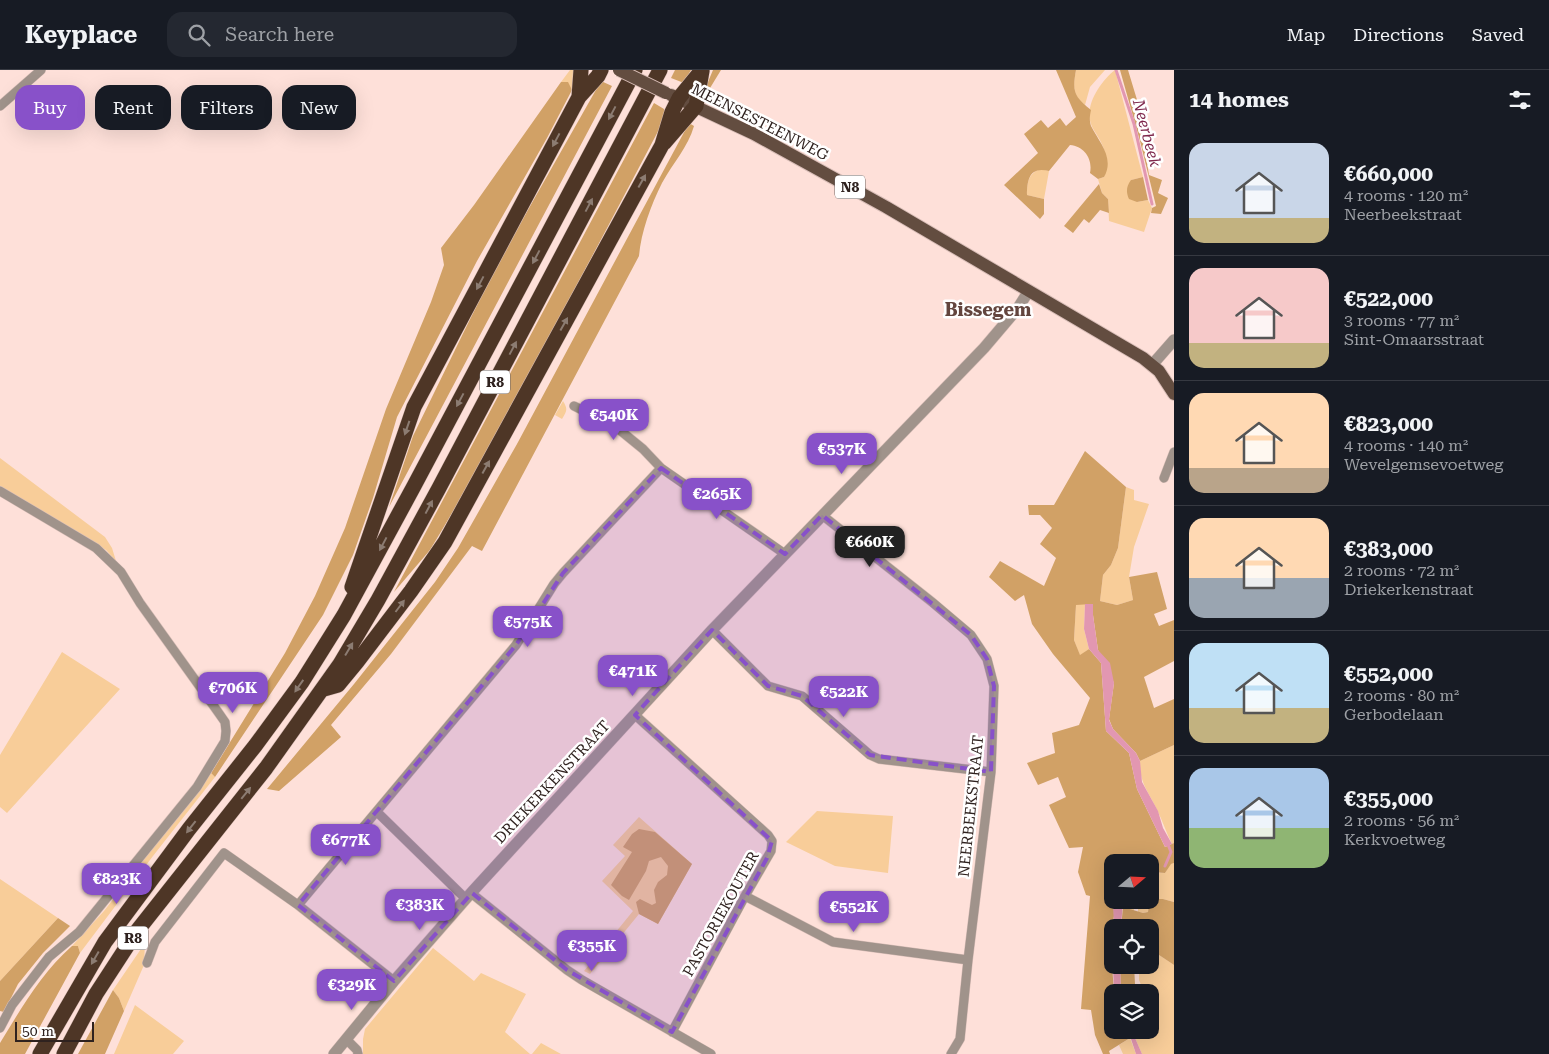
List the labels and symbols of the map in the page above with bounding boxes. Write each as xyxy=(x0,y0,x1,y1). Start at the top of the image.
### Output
street label: MEENSESTEENWEG xyxy=(689,80,832,165)
water label: Neerbeek xyxy=(1129,96,1165,169)
one-way arrow xyxy=(608,106,616,120)
one-way arrow xyxy=(552,133,560,147)
one-way arrow xyxy=(638,174,646,189)
road number: N8 xyxy=(835,175,865,198)
one-way arrow xyxy=(585,197,593,212)
one-way arrow xyxy=(532,249,540,264)
one-way arrow xyxy=(476,276,484,291)
district label: Bissegem xyxy=(945,299,1032,320)
one-way arrow xyxy=(560,317,568,331)
one-way arrow xyxy=(508,341,517,355)
road number: R8 xyxy=(480,370,510,394)
one-way arrow xyxy=(456,393,464,407)
pin: €540K xyxy=(579,398,649,441)
one-way arrow xyxy=(403,421,411,436)
pin: €537K xyxy=(807,432,877,475)
one-way arrow xyxy=(482,459,490,474)
pin: €265K xyxy=(682,478,752,520)
one-way arrow xyxy=(424,500,433,514)
pin: €660K xyxy=(835,526,905,568)
one-way arrow xyxy=(379,536,387,551)
one-way arrow xyxy=(395,599,405,613)
pin: €575K xyxy=(493,606,563,648)
one-way arrow xyxy=(345,642,354,655)
pin: €471K xyxy=(598,654,668,697)
pin: €706K xyxy=(198,672,268,714)
pin: €522K xyxy=(809,676,879,718)
one-way arrow xyxy=(294,679,304,693)
street label: DRIEKERKENSTRAAT xyxy=(490,717,614,847)
street label: NEERBEEKSTRAAT xyxy=(955,734,987,878)
one-way arrow xyxy=(240,787,251,800)
one-way arrow xyxy=(185,820,196,833)
pin: €677K xyxy=(311,824,381,866)
street label: PASTORIEKOUTER xyxy=(679,848,763,980)
north arrow xyxy=(1104,854,1159,909)
pin: €823K xyxy=(82,862,152,905)
pin: €383K xyxy=(385,888,455,931)
pin: €552K xyxy=(819,890,889,933)
road number: R8 xyxy=(118,926,148,950)
pin: €355K xyxy=(557,930,627,972)
one-way arrow xyxy=(91,951,99,966)
pin: €329K xyxy=(317,968,387,1011)
scale bar xyxy=(15,1019,94,1042)

